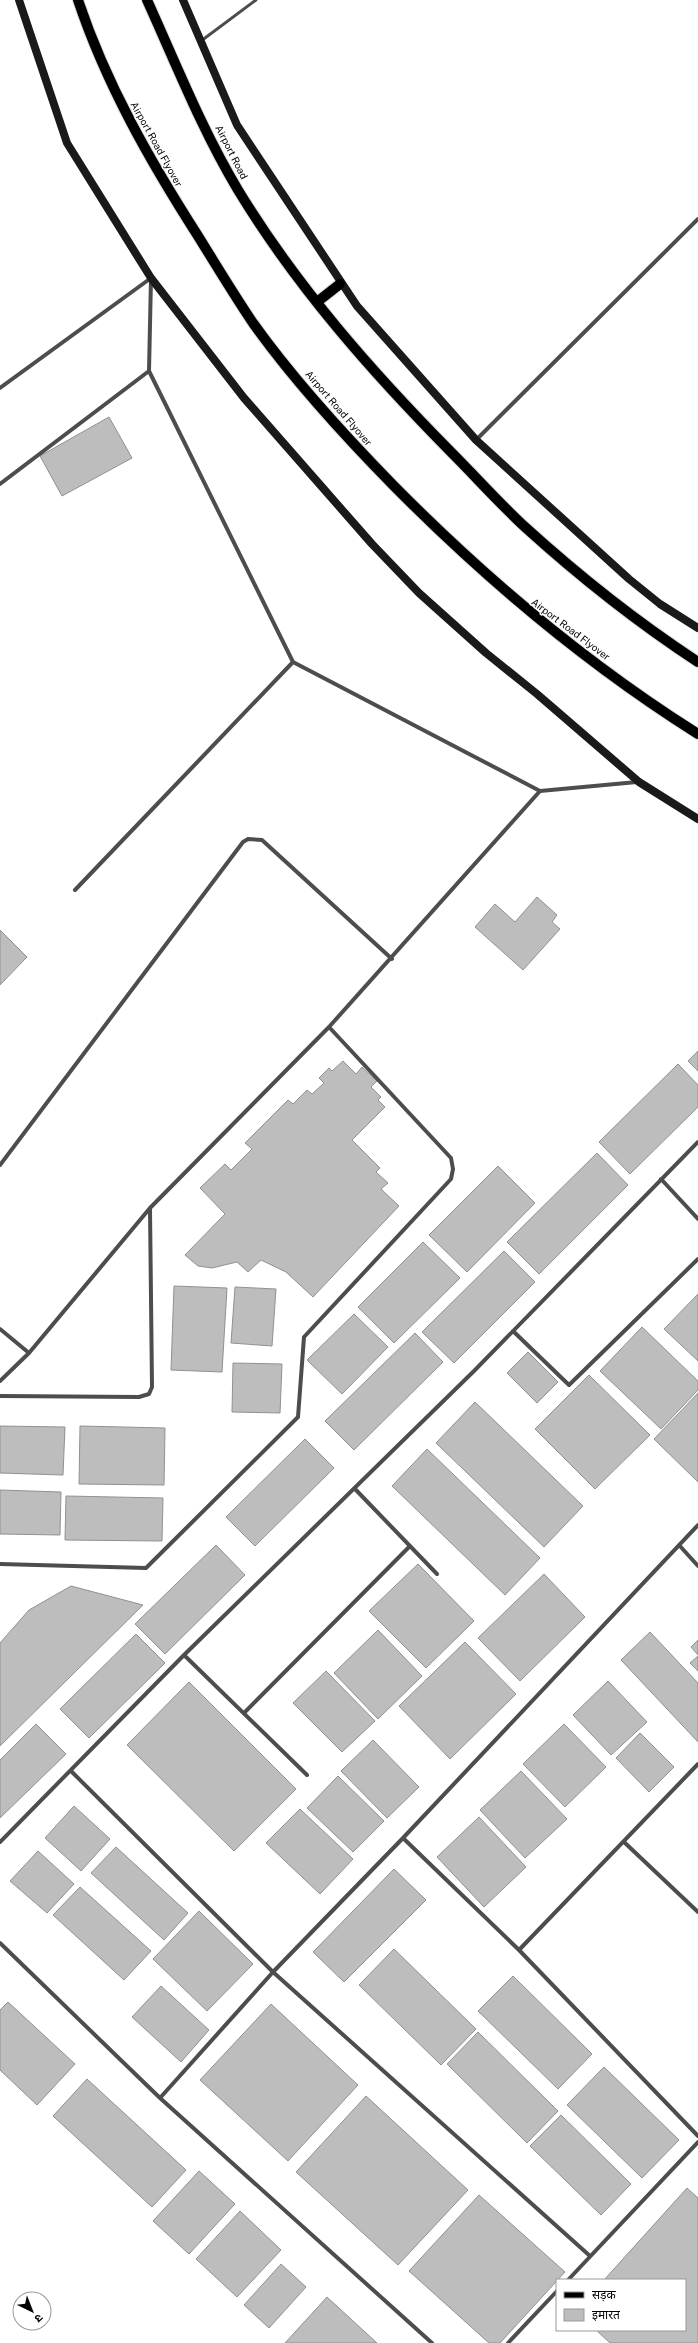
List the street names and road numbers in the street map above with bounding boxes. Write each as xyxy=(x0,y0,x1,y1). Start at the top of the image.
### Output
street label: Airport Road Flyover xyxy=(129,99,185,189)
street label: Airport Road xyxy=(213,123,251,181)
street label: Airport Road Flyover xyxy=(303,368,375,448)
street label: Airport Road Flyover xyxy=(529,595,613,663)

